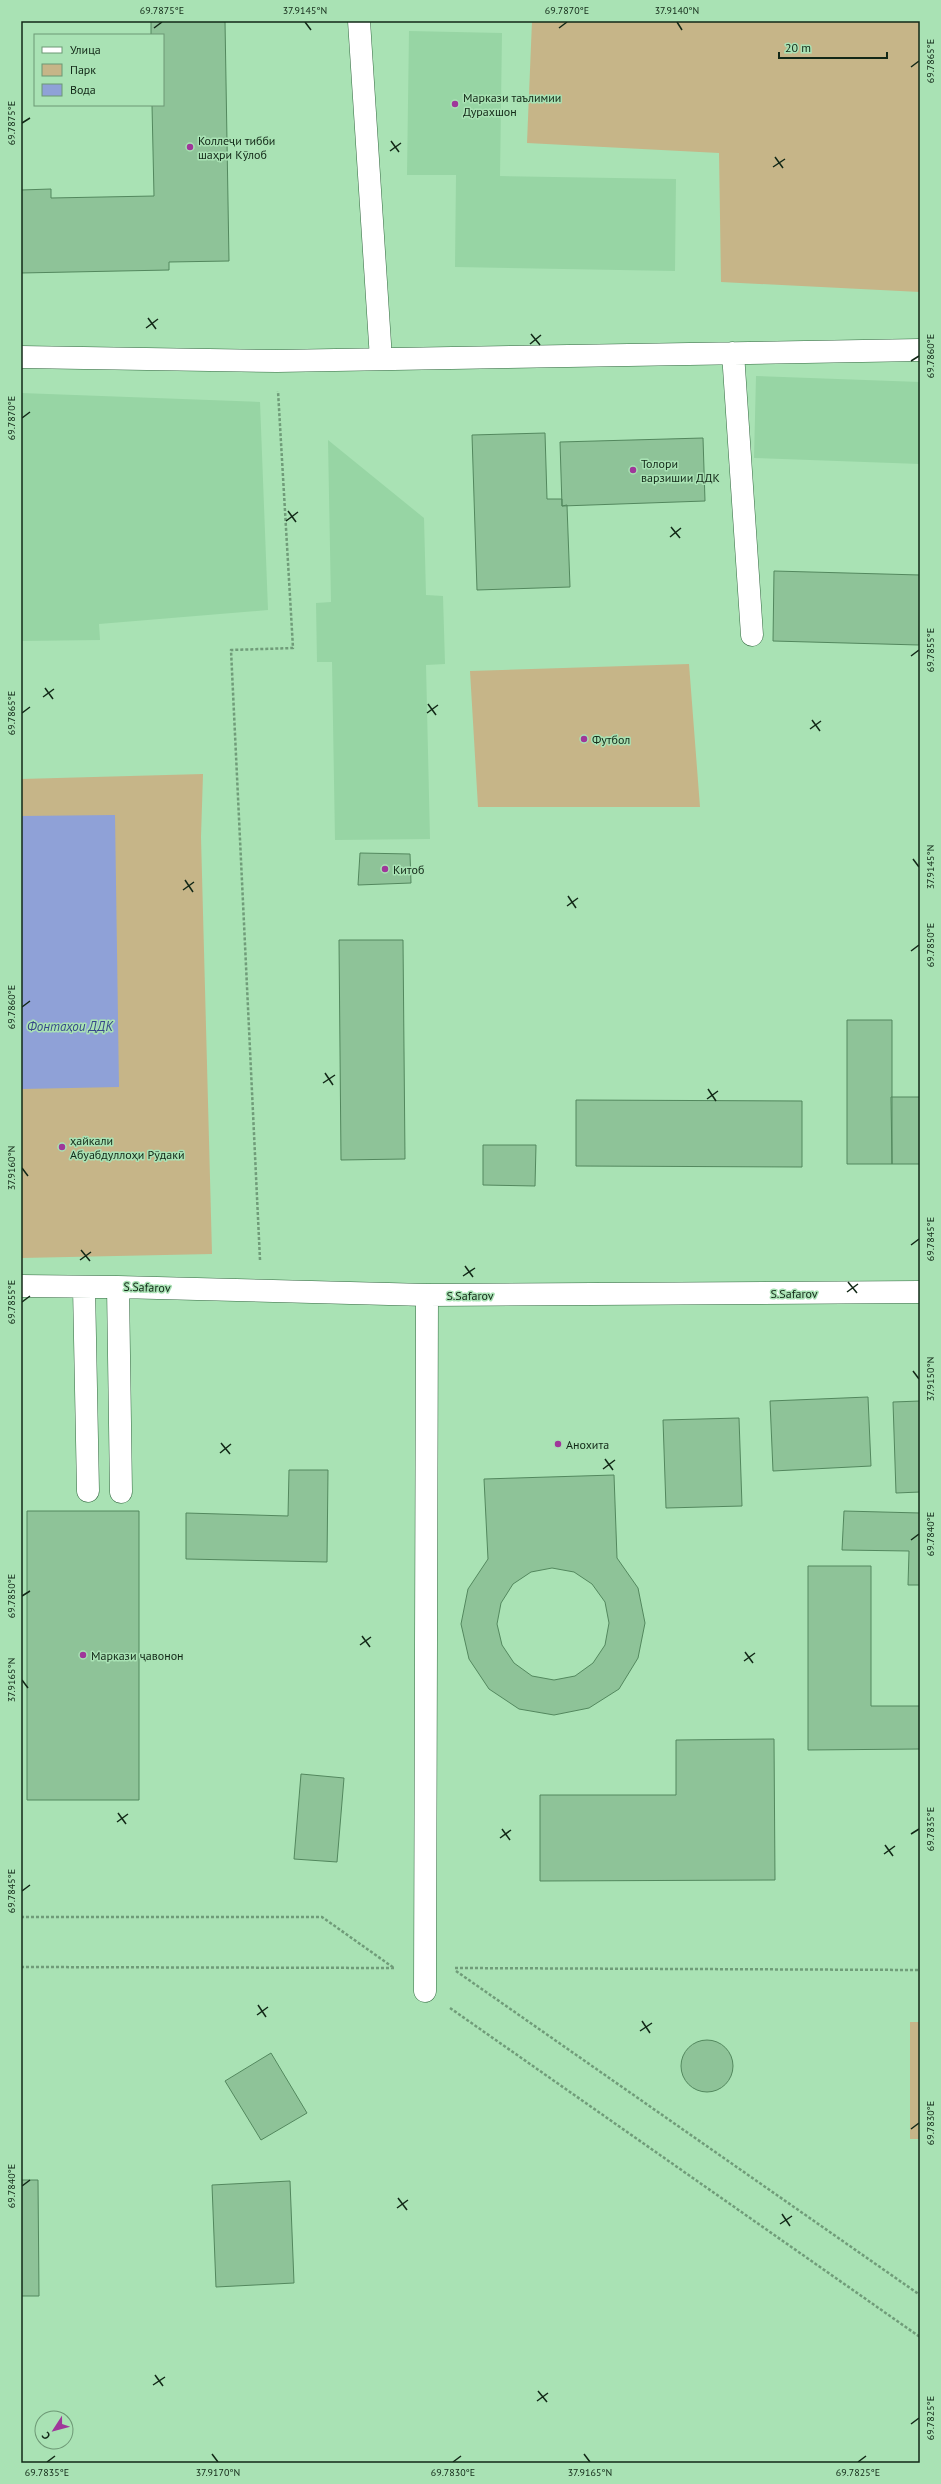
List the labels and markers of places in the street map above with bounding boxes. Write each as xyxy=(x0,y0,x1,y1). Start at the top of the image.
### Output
place label: Маркази таълимии Дурахшон xyxy=(463,90,561,119)
marker: Маркази таълимии Дурахшон xyxy=(450,99,460,109)
place label: Коллеҷи тибби шаҳри Кӯлоб xyxy=(198,133,275,162)
marker: Коллеҷи тибби шаҳри Кӯлоб xyxy=(185,142,195,152)
place label: Толори варзишии ДДК xyxy=(641,456,720,485)
marker: Толори варзишии ДДК xyxy=(628,465,638,475)
place label: Футбол xyxy=(592,732,630,747)
marker: Футбол xyxy=(579,734,589,744)
place label: Китоб xyxy=(393,862,424,877)
marker: Китоб xyxy=(380,864,390,874)
place label: ҳайкали Абуабдуллоҳи Рӯдакӣ xyxy=(70,1133,184,1162)
marker: ҳайкали Абуабдуллоҳи Рӯдакӣ xyxy=(57,1142,67,1152)
place label: Анохита xyxy=(566,1437,609,1452)
marker: Анохита xyxy=(553,1439,563,1449)
place label: Маркази ҷавонон xyxy=(91,1648,184,1663)
marker: Маркази ҷавонон xyxy=(78,1650,88,1660)

